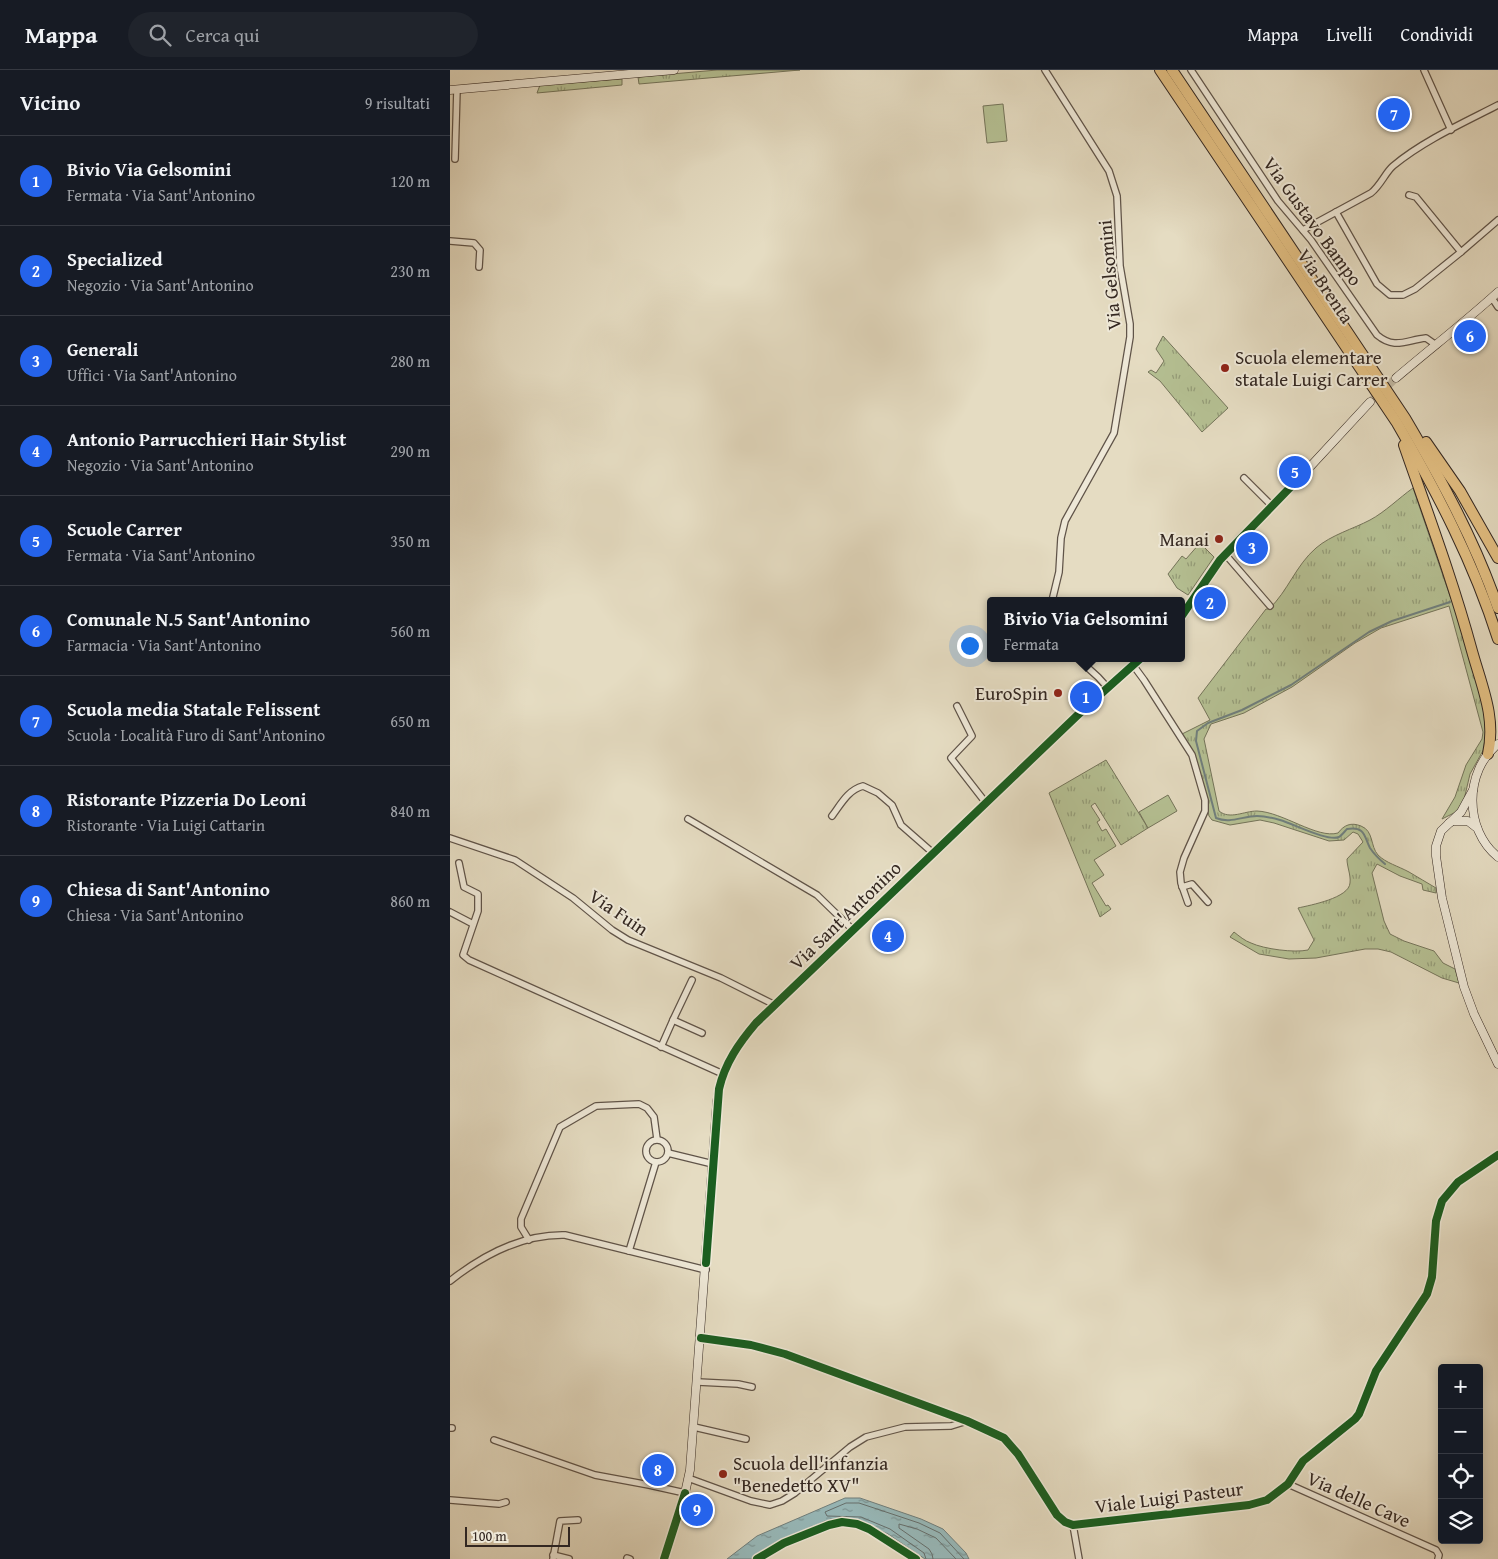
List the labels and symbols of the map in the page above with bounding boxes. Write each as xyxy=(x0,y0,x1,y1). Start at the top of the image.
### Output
pin: 7 xyxy=(1378,95,1410,133)
street label: Via Gustavo Bampo xyxy=(1257,151,1369,291)
street label: Via Gelsomini xyxy=(1090,219,1128,331)
street label: Via Brenta xyxy=(1291,243,1361,329)
pin: 6 xyxy=(1454,317,1486,355)
place label: Scuola elementare statale Luigi Carrer xyxy=(1235,343,1388,393)
marker: Scuola elementare statale Luigi Carrer xyxy=(1219,362,1231,374)
pin: 5 xyxy=(1279,453,1311,491)
place label: Manai xyxy=(1159,525,1209,553)
pin: 3 xyxy=(1236,529,1268,567)
marker: Manai xyxy=(1213,533,1225,545)
pin: 2 xyxy=(1194,584,1226,622)
your location xyxy=(957,633,983,659)
pin: 1 xyxy=(1070,678,1102,716)
place label: EuroSpin xyxy=(975,679,1048,707)
marker: EuroSpin xyxy=(1052,687,1064,699)
street label: Via Sant'Antonino xyxy=(783,854,907,976)
street label: Via Fuin xyxy=(584,882,655,942)
pin: 4 xyxy=(872,917,904,955)
place label: Scuola dell'infanzia "Benedetto XV" xyxy=(733,1449,888,1499)
pin: 8 xyxy=(642,1451,674,1489)
street label: Via delle Cave xyxy=(1303,1464,1415,1534)
marker: Scuola dell'infanzia "Benedetto XV" xyxy=(717,1468,729,1480)
street label: Viale Luigi Pasteur xyxy=(1093,1474,1245,1520)
pin: 9 xyxy=(681,1491,713,1529)
scale bar xyxy=(465,1524,570,1547)

